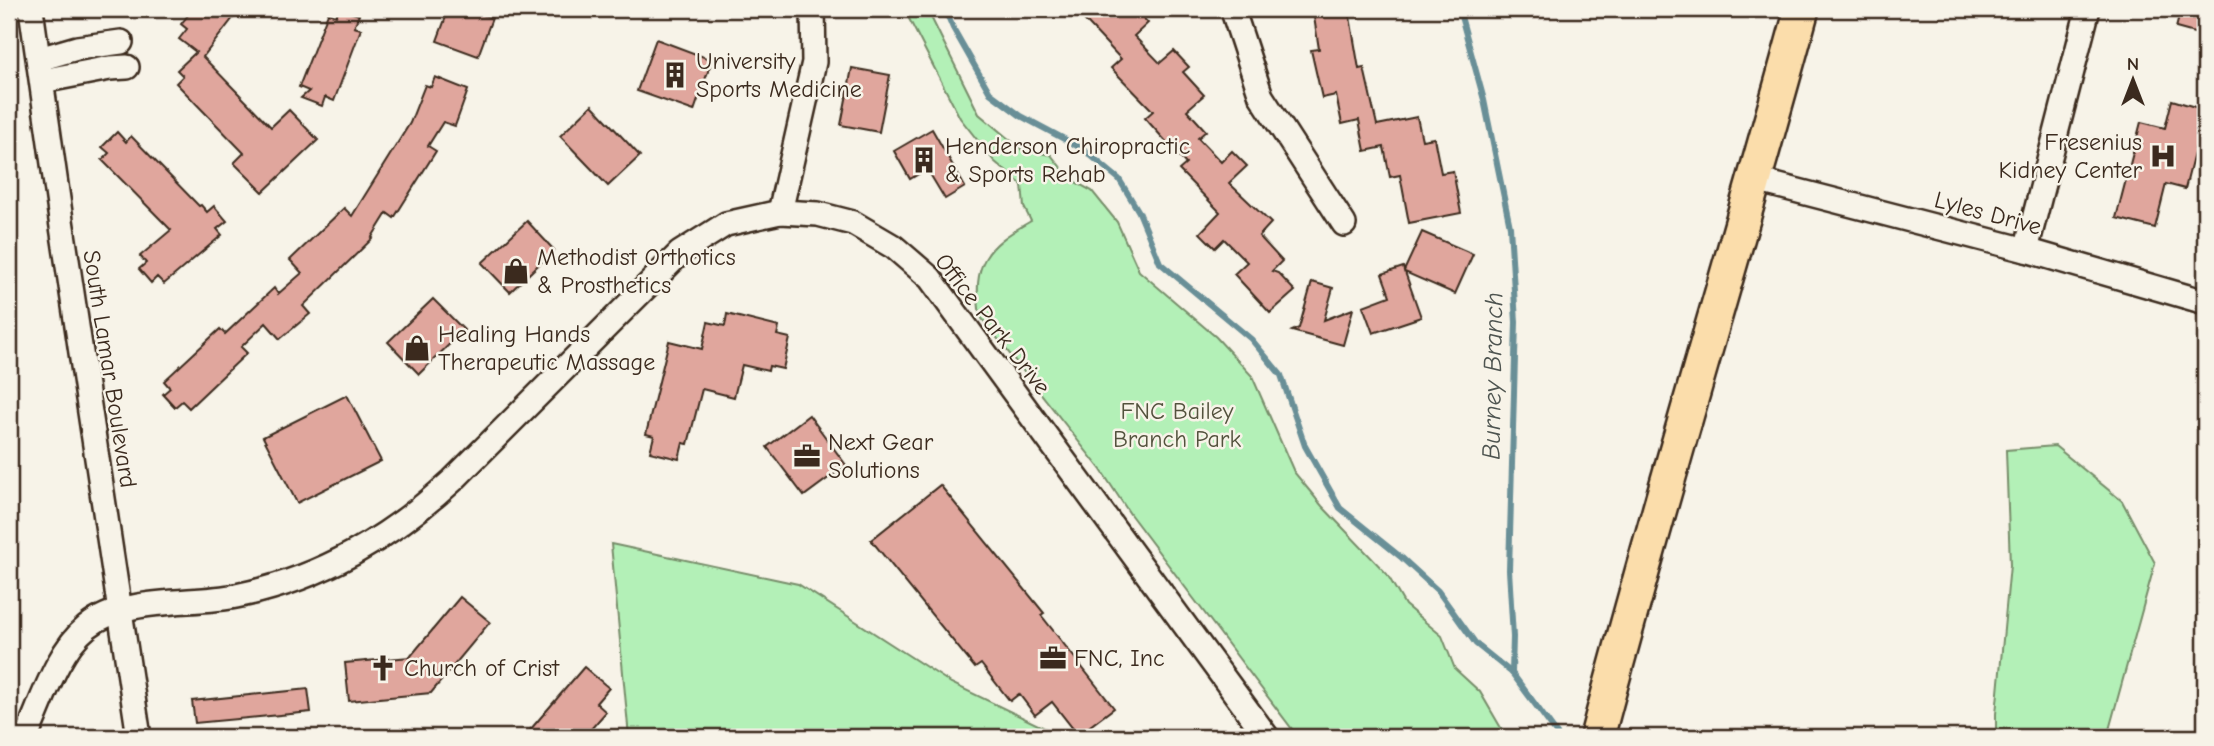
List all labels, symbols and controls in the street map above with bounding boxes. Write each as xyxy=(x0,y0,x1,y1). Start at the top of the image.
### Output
north arrow xyxy=(2098,46,2168,116)
place label: University Sports Medicine xyxy=(696,47,862,103)
text: N xyxy=(2127,53,2139,75)
building icon: University Sports Medicine xyxy=(660,60,690,90)
place label: Fresenius Kidney Center xyxy=(1999,128,2142,184)
place label: Henderson Chiropractic & Sports Rehab xyxy=(945,132,1190,188)
hospital icon: Fresenius Kidney Center xyxy=(2148,141,2178,171)
building icon: Henderson Chiropractic & Sports Rehab xyxy=(909,145,939,175)
street label: Lyles Drive xyxy=(1931,185,2045,241)
place label: Methodist Orthotics & Prosthetics xyxy=(537,243,736,299)
street label: South Lamar Boulevard xyxy=(77,248,143,490)
street label: Office Park Drive xyxy=(929,248,1057,400)
shop icon: Methodist Orthotics & Prosthetics xyxy=(501,256,531,286)
water label: Burney Branch xyxy=(1477,292,1509,460)
place label: Healing Hands Therapeutic Massage xyxy=(438,320,655,376)
shop icon: Healing Hands Therapeutic Massage xyxy=(402,333,432,363)
park label: FNC Bailey Branch Park xyxy=(1113,397,1241,453)
place label: Next Gear Solutions xyxy=(828,428,934,484)
office icon: Next Gear Solutions xyxy=(792,441,822,471)
office icon: FNC, Inc xyxy=(1038,643,1068,673)
place label: FNC, Inc xyxy=(1074,644,1165,672)
church icon: Church of Crist xyxy=(368,653,398,683)
place label: Church of Crist xyxy=(404,654,560,682)

